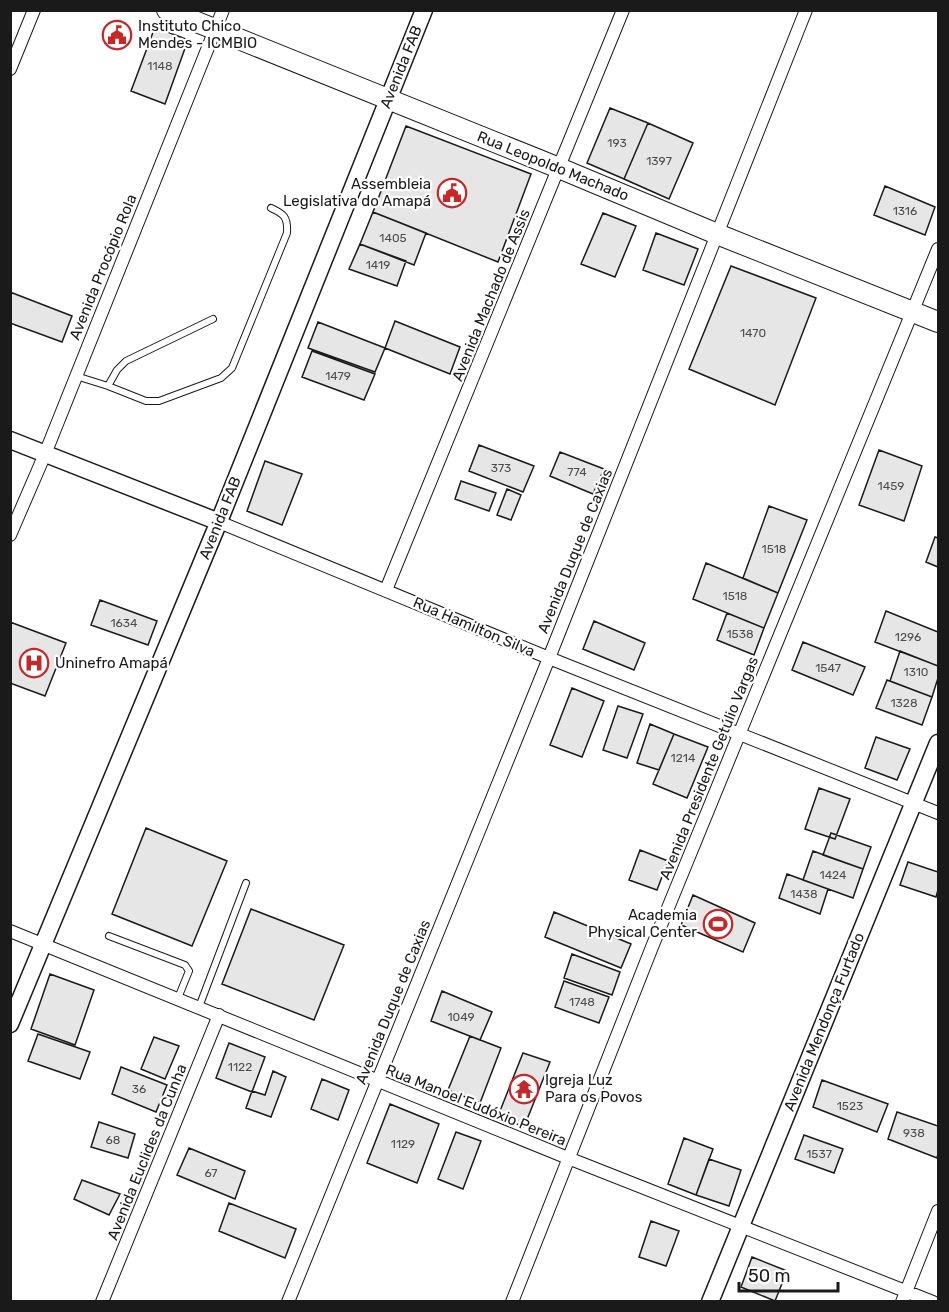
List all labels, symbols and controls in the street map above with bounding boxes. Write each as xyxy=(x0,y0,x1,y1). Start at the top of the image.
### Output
place label: Instituto Chico Mendes - ICMBIO xyxy=(138,17,257,52)
public building icon: Instituto Chico Mendes - ICMBIO xyxy=(101,19,133,51)
street label: Avenida FAB xyxy=(376,23,426,111)
house number: 1148 xyxy=(147,59,173,73)
street label: Rua Leopoldo Machado xyxy=(475,127,631,205)
house number: 193 xyxy=(607,136,627,150)
house number: 1397 xyxy=(646,154,672,168)
place label: Assembleia Legislativa do Amapá xyxy=(283,175,431,210)
public building icon: Assembleia Legislativa do Amapá xyxy=(436,177,468,209)
street label: Avenida Procópio Rola xyxy=(66,192,140,342)
house number: 1316 xyxy=(893,204,917,218)
street label: Avenida Machado de Assis xyxy=(448,206,534,384)
house number: 1405 xyxy=(379,231,407,245)
house number: 1419 xyxy=(366,258,390,272)
house number: 1470 xyxy=(740,326,766,340)
house number: 1479 xyxy=(325,369,351,383)
house number: 373 xyxy=(491,461,511,475)
house number: 774 xyxy=(567,465,587,479)
street label: Avenida Duque de Caxias xyxy=(534,466,616,636)
street label: Avenida FAB xyxy=(195,474,245,562)
house number: 1459 xyxy=(878,479,904,493)
house number: 1518 xyxy=(762,542,786,556)
house number: 1518 xyxy=(723,589,747,603)
street label: Rua Hamilton Silva xyxy=(410,593,538,661)
house number: 1634 xyxy=(110,616,138,630)
house number: 1538 xyxy=(726,627,754,641)
house number: 1296 xyxy=(895,630,921,644)
hospital icon: Uninefro Amapá xyxy=(18,647,50,679)
street label: Avenida Presidente Getúlio Vargas xyxy=(656,653,762,882)
place label: Uninefro Amapá xyxy=(55,654,168,672)
house number: 1547 xyxy=(815,661,841,675)
house number: 1310 xyxy=(904,665,928,679)
house number: 1328 xyxy=(890,696,918,710)
house number: 1214 xyxy=(671,751,696,765)
house number: 1424 xyxy=(820,868,847,882)
house number: 1438 xyxy=(790,887,818,901)
place label: Academia Physical Center xyxy=(588,906,697,941)
sports icon: Academia Physical Center xyxy=(702,908,734,940)
street label: Avenida Duque de Caxias xyxy=(352,917,434,1087)
street label: Avenida Mendonça Furtado xyxy=(780,930,868,1114)
house number: 1748 xyxy=(569,995,595,1009)
house number: 1049 xyxy=(447,1010,475,1024)
house number: 1122 xyxy=(228,1060,252,1074)
street label: Rua Manoel Eudóxio Pereira xyxy=(383,1060,569,1150)
street label: Avenida Euclides da Cunha xyxy=(103,1061,191,1243)
place label: Igreja Luz Para os Povos xyxy=(545,1071,643,1106)
temple icon: Igreja Luz Para os Povos xyxy=(508,1073,540,1105)
house number: 36 xyxy=(132,1082,146,1096)
house number: 1523 xyxy=(837,1099,863,1113)
house number: 938 xyxy=(903,1126,925,1140)
house number: 68 xyxy=(106,1133,120,1147)
house number: 1129 xyxy=(391,1137,415,1151)
house number: 1537 xyxy=(806,1147,832,1161)
house number: 67 xyxy=(204,1166,218,1180)
scale bar xyxy=(739,1255,838,1293)
text: 50 m xyxy=(748,1265,791,1287)

